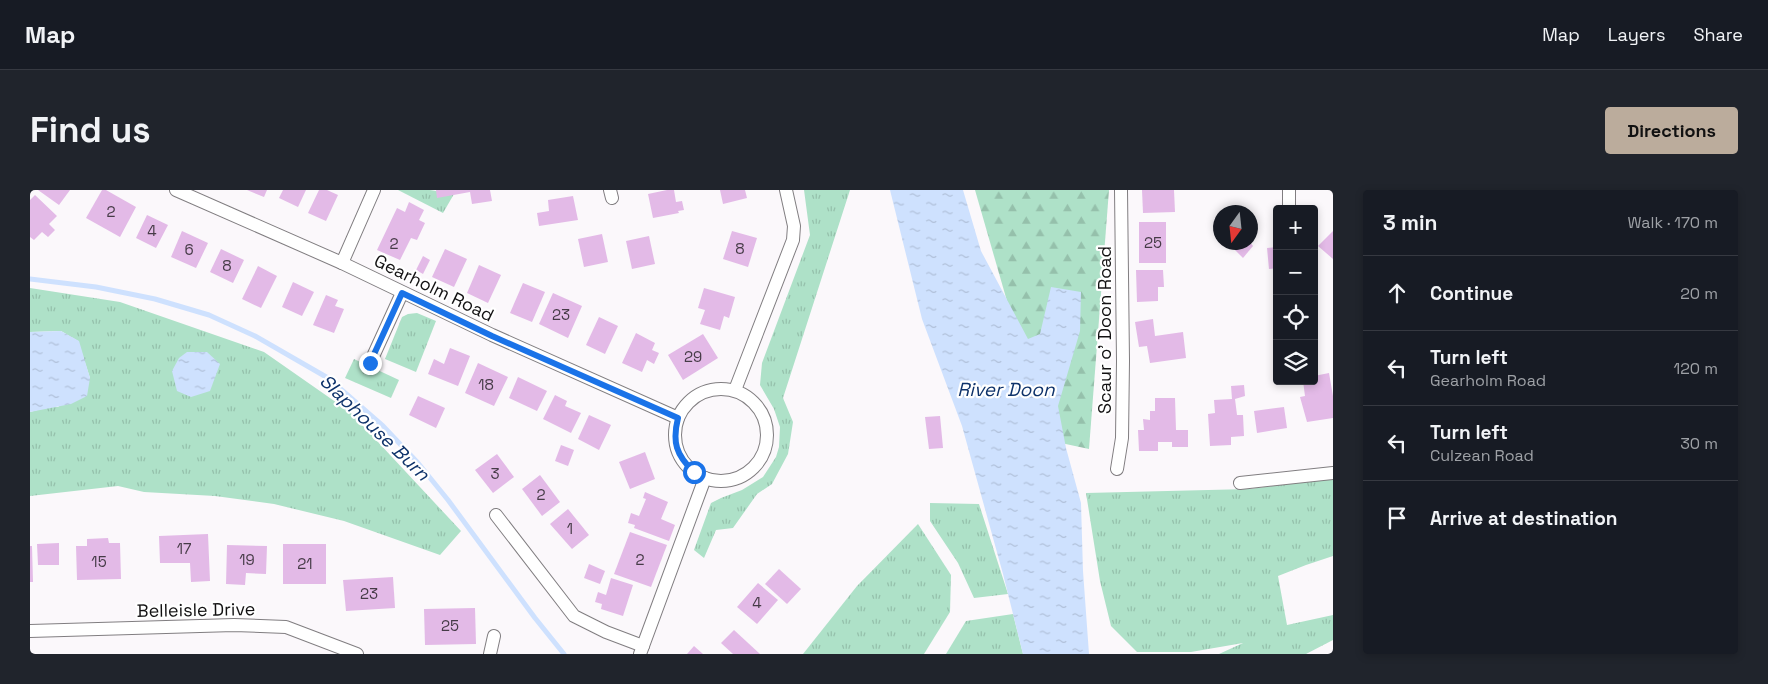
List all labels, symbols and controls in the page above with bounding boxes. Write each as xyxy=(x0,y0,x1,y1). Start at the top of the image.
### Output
text: Map xyxy=(25,19,75,50)
text: Map xyxy=(1542,23,1580,46)
text: Layers xyxy=(1608,23,1665,46)
text: Share xyxy=(1693,23,1743,46)
button: Directions xyxy=(1605,107,1738,154)
text: Find us xyxy=(30,108,151,152)
house number: 2 xyxy=(106,202,116,221)
north arrow xyxy=(1213,205,1258,250)
map controls xyxy=(1273,205,1318,385)
button: + xyxy=(1273,205,1318,250)
text: 3 min xyxy=(1383,209,1438,236)
text: Walk · 170 m xyxy=(1628,212,1718,233)
house number: 4 xyxy=(147,221,157,240)
house number: 25 xyxy=(1144,233,1162,252)
house number: 2 xyxy=(389,234,399,253)
house number: 8 xyxy=(735,239,745,258)
house number: 6 xyxy=(184,240,194,259)
street label: Scaur o' Doon Road xyxy=(1093,246,1116,414)
street label: Gearholm Road xyxy=(371,249,498,326)
button: − xyxy=(1273,250,1318,295)
house number: 8 xyxy=(222,256,232,275)
icon: ahead xyxy=(1383,279,1411,307)
text: Continue xyxy=(1430,281,1513,306)
text: 20 m xyxy=(1680,283,1718,304)
button: locate xyxy=(1273,295,1318,340)
house number: 23 xyxy=(552,305,570,324)
button: layers xyxy=(1273,340,1318,385)
text: Turn left xyxy=(1430,345,1508,370)
house number: 29 xyxy=(684,347,702,366)
route end xyxy=(359,352,382,375)
icon: left xyxy=(1383,354,1411,382)
text: 120 m xyxy=(1674,358,1718,379)
water label: Slaphouse Burn xyxy=(314,368,435,486)
text: Gearholm Road xyxy=(1430,370,1546,391)
house number: 18 xyxy=(478,375,494,394)
water label: River Doon xyxy=(957,377,1055,402)
text: Turn left xyxy=(1430,420,1508,445)
icon: left xyxy=(1383,429,1411,457)
text: 30 m xyxy=(1680,433,1718,454)
text: Culzean Road xyxy=(1430,445,1534,466)
route start xyxy=(683,461,706,484)
house number: 3 xyxy=(490,464,500,483)
house number: 2 xyxy=(536,485,546,504)
icon: arrive xyxy=(1383,504,1411,532)
text: Arrive at destination xyxy=(1430,506,1618,531)
house number: 1 xyxy=(567,519,573,538)
house number: 17 xyxy=(177,539,191,558)
house number: 19 xyxy=(239,550,255,569)
house number: 2 xyxy=(635,550,645,569)
house number: 15 xyxy=(91,552,107,571)
house number: 21 xyxy=(297,554,313,573)
house number: 23 xyxy=(360,584,378,603)
house number: 4 xyxy=(752,593,762,612)
street label: Belleisle Drive xyxy=(136,597,256,622)
house number: 25 xyxy=(441,616,459,635)

